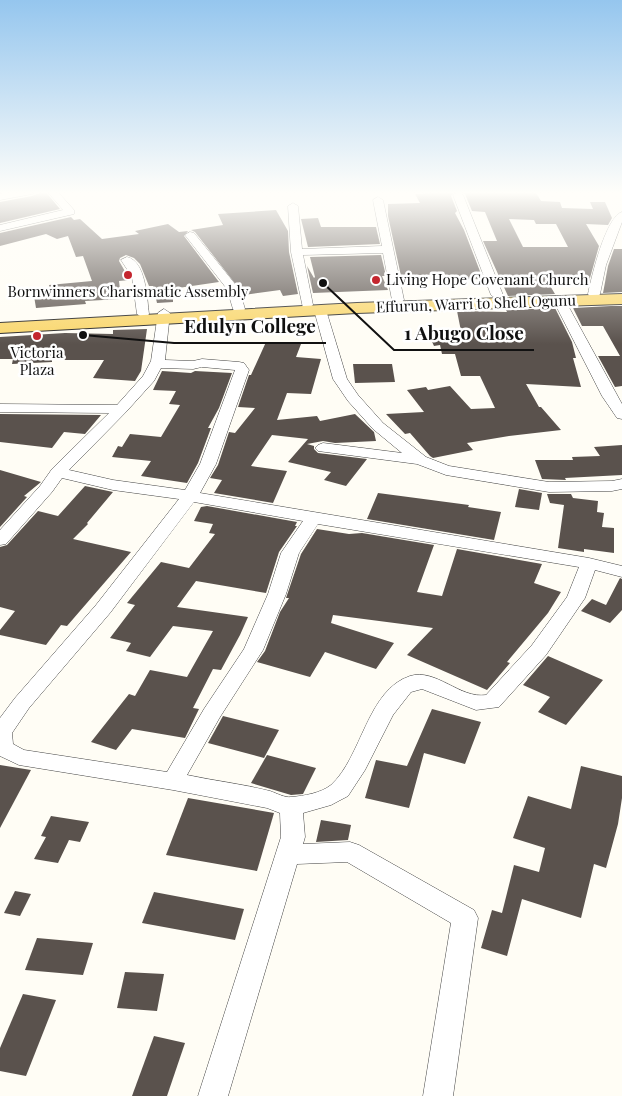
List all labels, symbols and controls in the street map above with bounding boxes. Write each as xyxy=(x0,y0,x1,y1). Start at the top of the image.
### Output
marker: Bornwinners Charismatic Assembly xyxy=(122,269,134,281)
place label: Living Hope Covenant Church xyxy=(386,269,589,289)
marker: Living Hope Covenant Church xyxy=(370,274,382,286)
place label: Bornwinners Charismatic Assembly xyxy=(8,281,249,301)
street label: Effurun, Warri to Shell Ogunu xyxy=(376,290,577,316)
callout: Edulyn College xyxy=(174,309,326,343)
text: Edulyn College xyxy=(184,312,316,338)
callout: 1 Abugo Close xyxy=(394,316,534,350)
text: 1 Abugo Close xyxy=(404,319,524,345)
marker: Victoria Plaza xyxy=(31,330,43,342)
place label: Victoria Plaza xyxy=(10,342,64,379)

